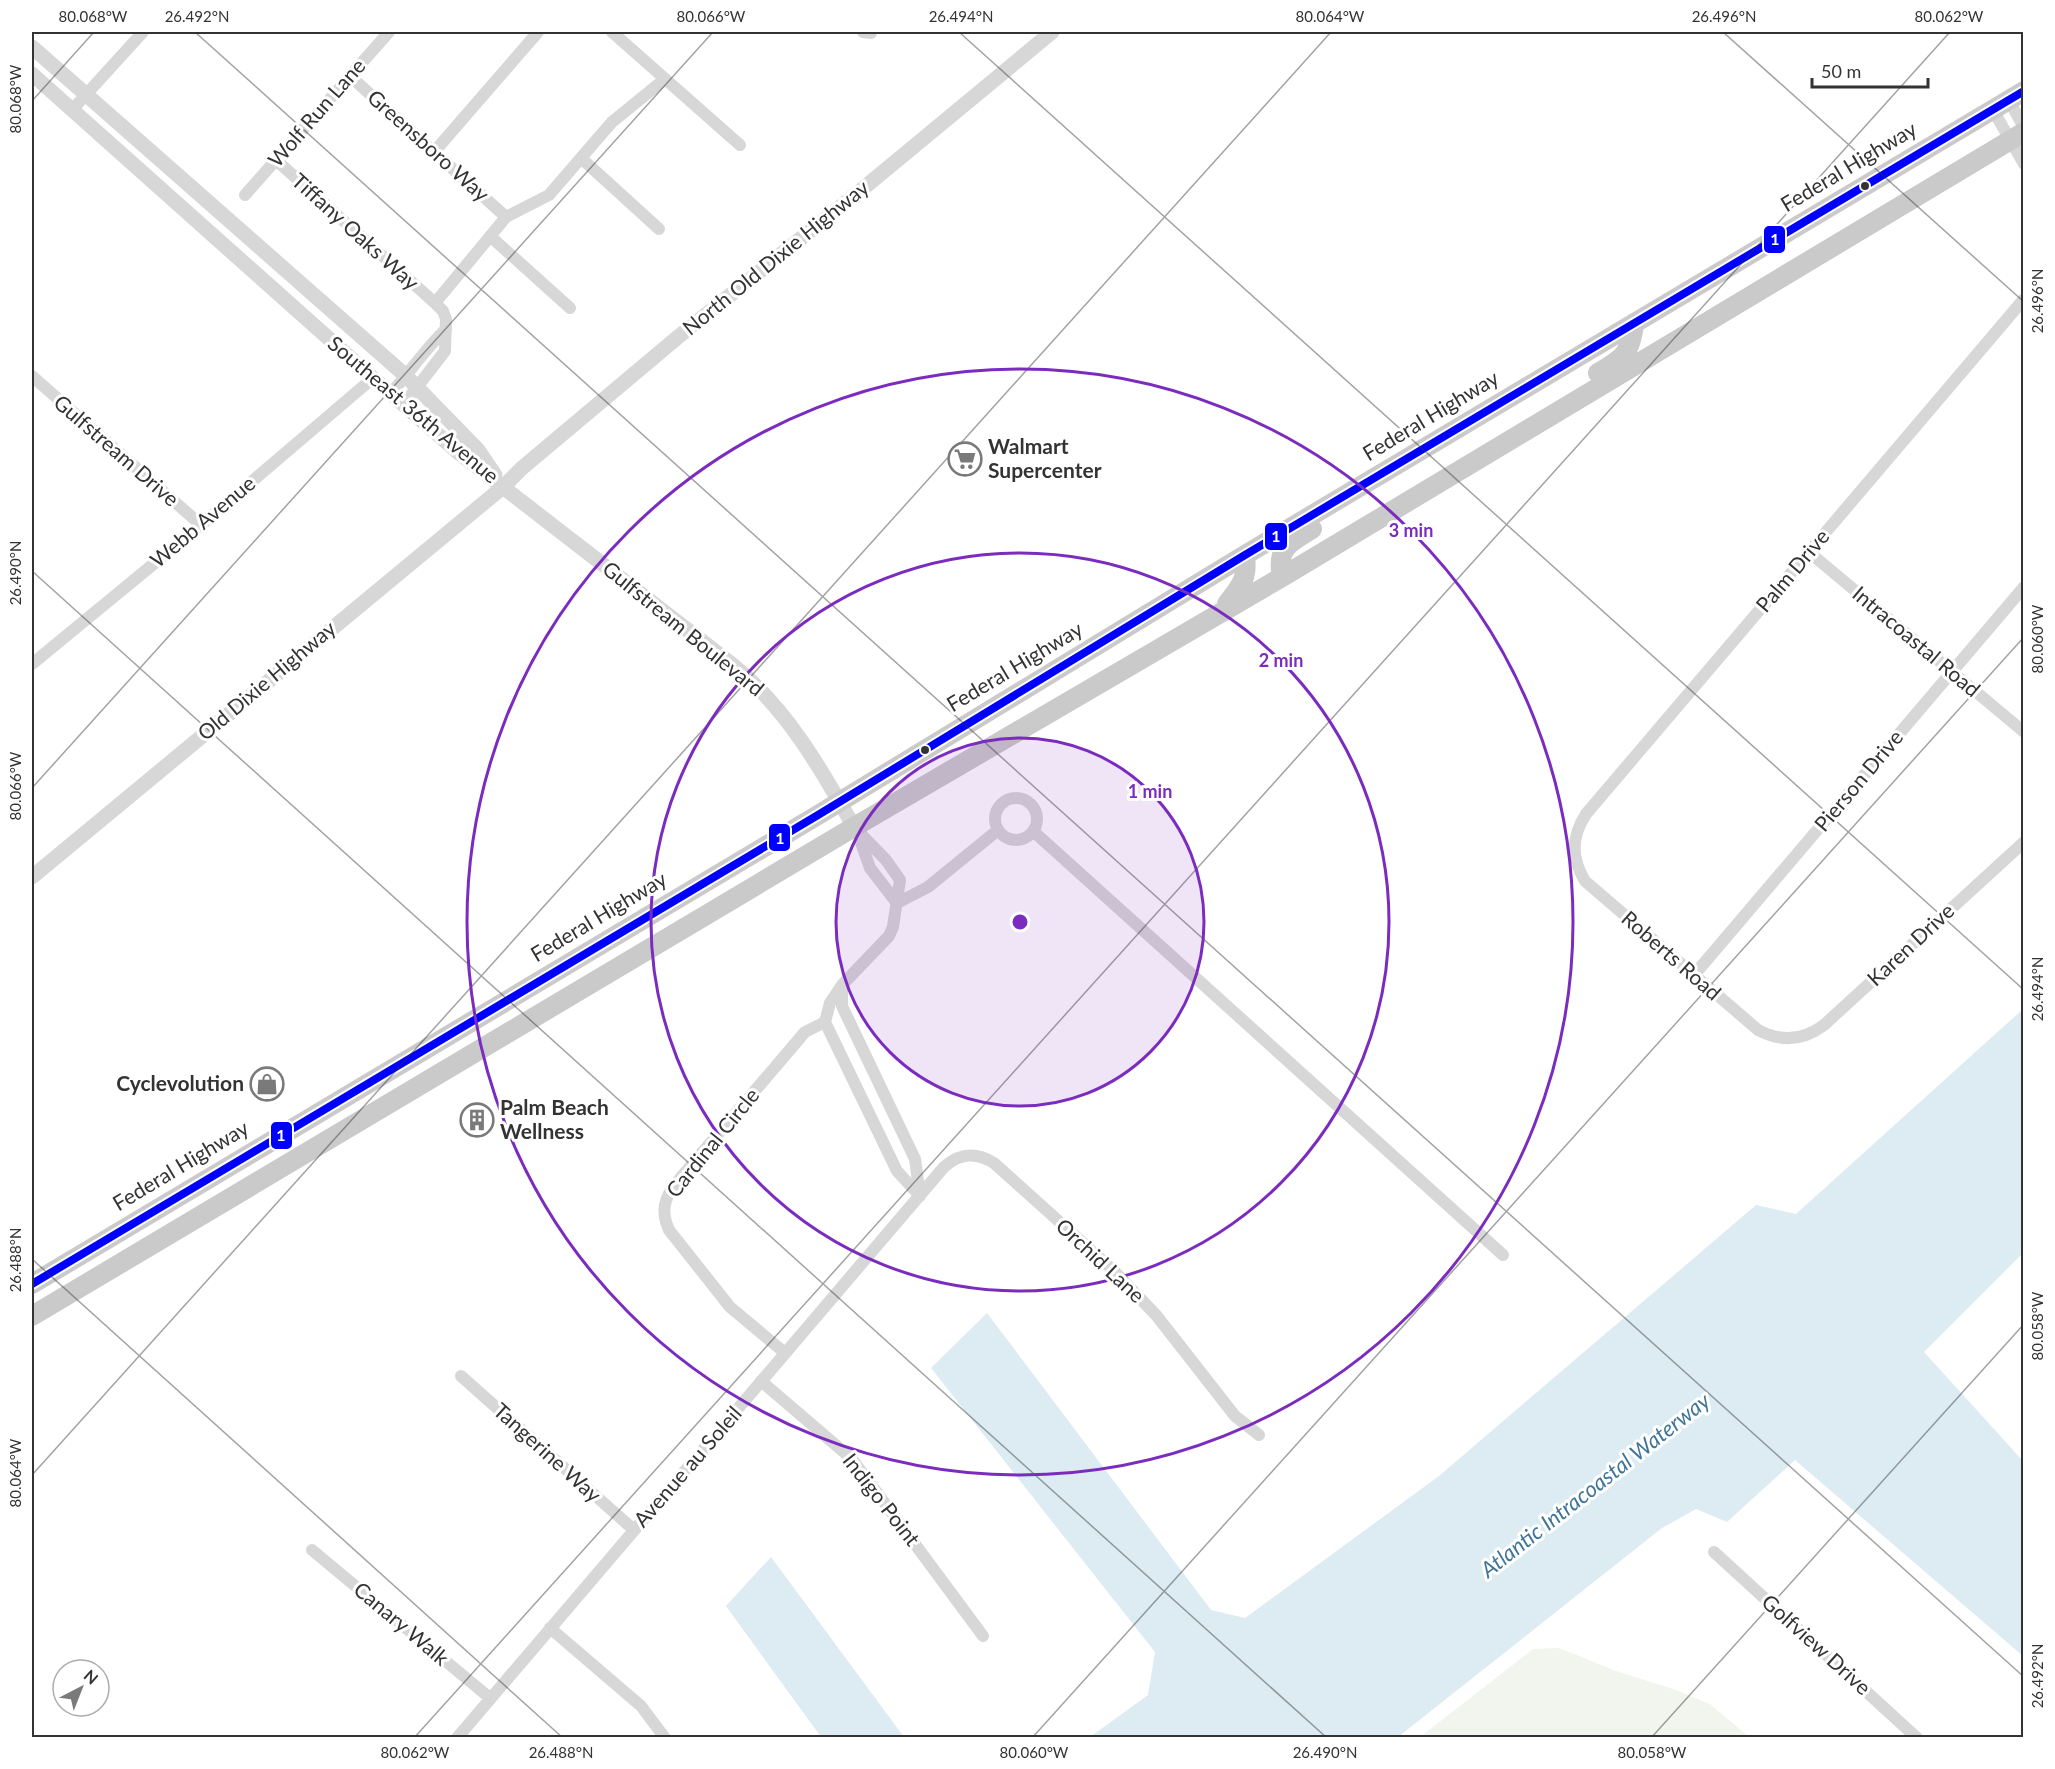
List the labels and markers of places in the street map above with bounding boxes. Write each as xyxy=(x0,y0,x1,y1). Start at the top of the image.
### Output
unlabelled marker xyxy=(1859,180,1871,192)
place label: Walmart Supercenter xyxy=(988,433,1102,482)
supermarket icon: Walmart Supercenter xyxy=(947,441,983,477)
unlabelled marker xyxy=(919,744,931,756)
centre of rings xyxy=(1010,912,1030,932)
shop icon: Cyclevolution xyxy=(249,1066,285,1102)
place label: Cyclevolution xyxy=(116,1070,244,1095)
place label: Palm Beach Wellness xyxy=(500,1094,609,1143)
building icon: Palm Beach Wellness xyxy=(459,1102,495,1138)

